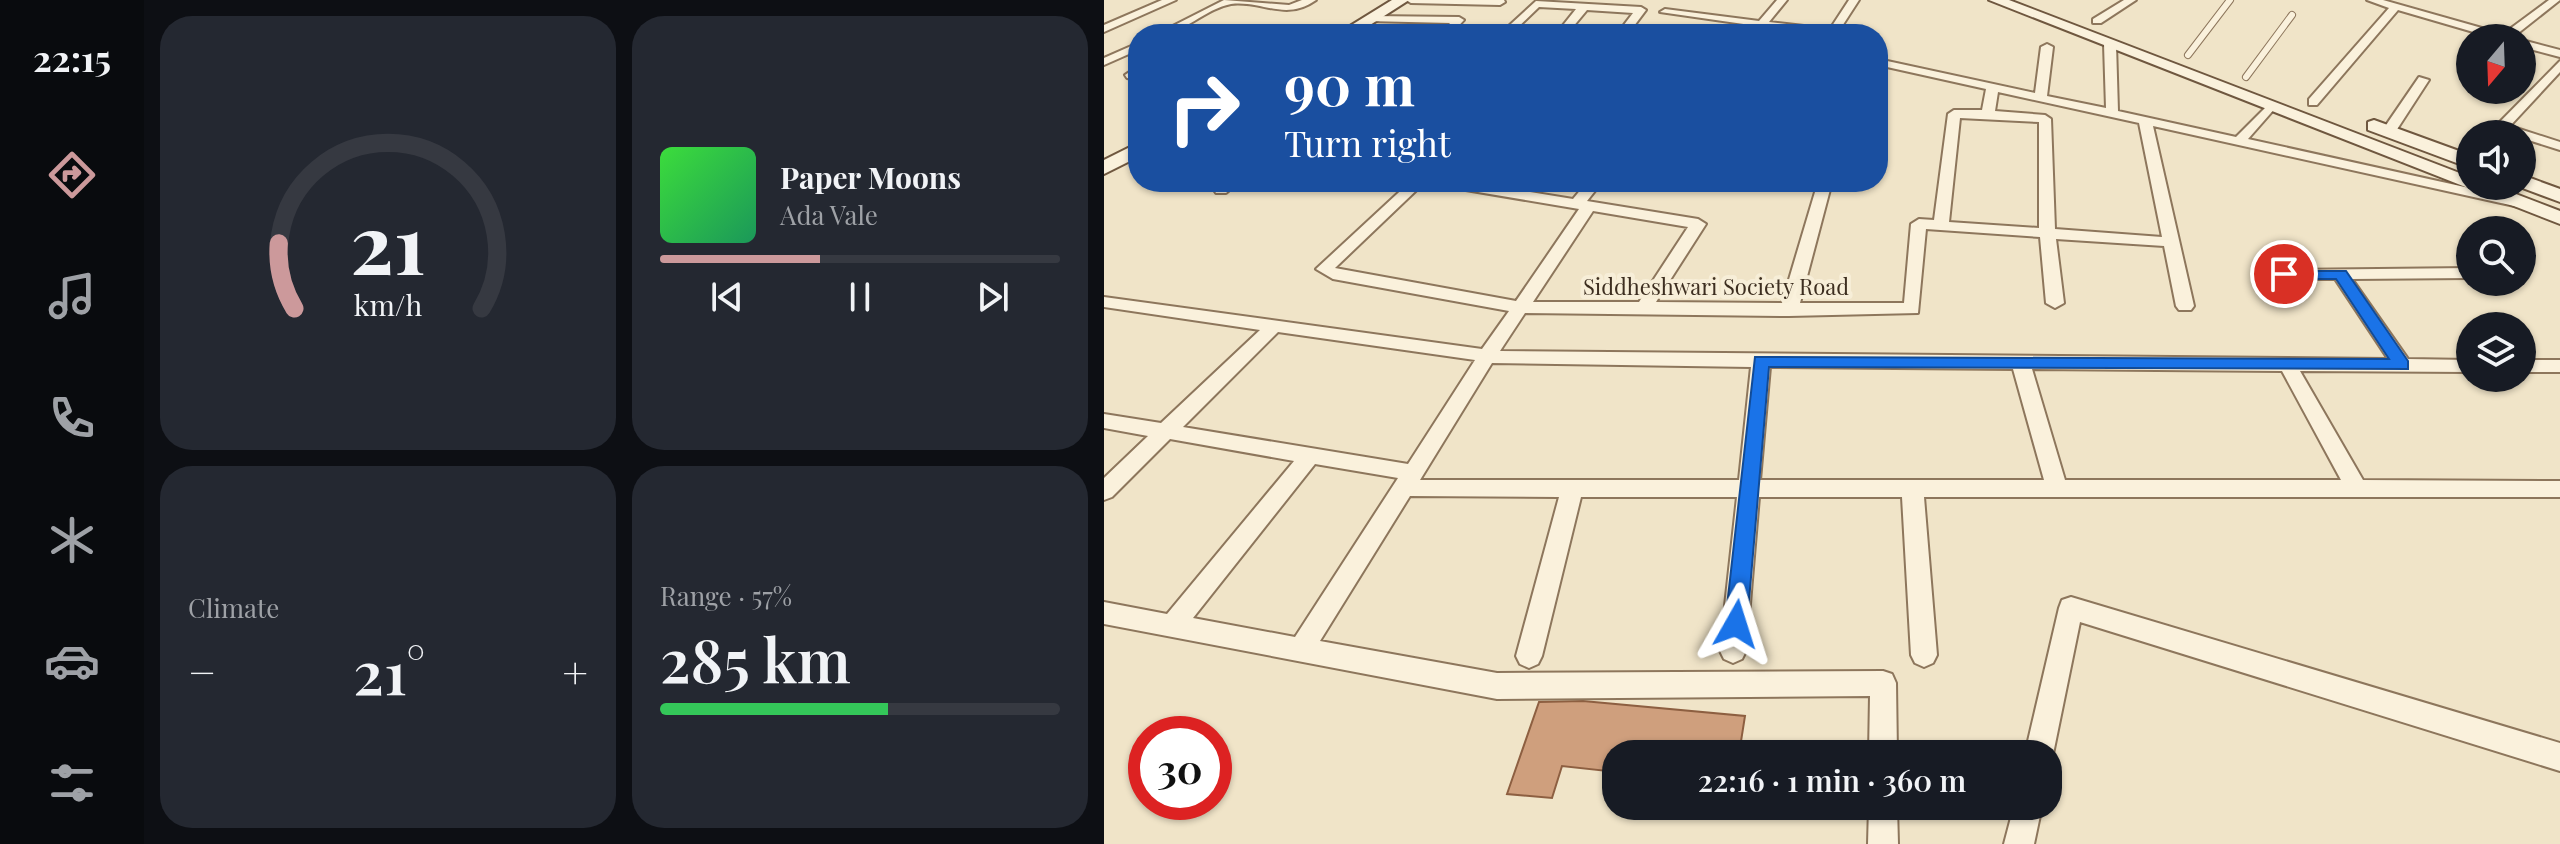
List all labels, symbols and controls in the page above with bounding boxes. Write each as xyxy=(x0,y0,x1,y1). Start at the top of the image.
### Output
north arrow xyxy=(2456,24,2536,104)
map controls xyxy=(2456,24,2536,392)
text: 22:15 xyxy=(33,33,111,81)
text: 90 m xyxy=(1284,46,1415,121)
icon: right xyxy=(1152,56,1256,160)
text: Turn right xyxy=(1284,118,1451,166)
button: sound xyxy=(2456,120,2536,200)
icon: directions xyxy=(44,147,100,203)
text: Paper Moons xyxy=(780,157,961,197)
text: 21 xyxy=(350,184,426,295)
text: Ada Vale xyxy=(780,197,878,232)
button: search xyxy=(2456,216,2536,296)
pin xyxy=(2250,240,2318,308)
icon: arrive xyxy=(2262,252,2306,296)
icon: music xyxy=(44,268,100,324)
street label: Siddheshwari Society Road xyxy=(1583,271,1849,301)
icon: previous xyxy=(705,275,749,319)
icon: pause xyxy=(838,275,882,319)
icon: next xyxy=(971,275,1015,319)
text: km/h xyxy=(354,285,422,323)
button: layers xyxy=(2456,312,2536,392)
icon: phone xyxy=(44,390,100,446)
icon: climate xyxy=(44,512,100,568)
text: Range · 57% xyxy=(660,578,792,613)
position arrow xyxy=(1694,582,1778,666)
text: Climate xyxy=(188,590,279,625)
text: 285 km xyxy=(660,618,851,698)
text: 21° xyxy=(353,630,425,710)
icon: car xyxy=(44,633,100,689)
text: − xyxy=(188,641,216,700)
text: + xyxy=(562,641,588,700)
speed limit sign: 30 xyxy=(1128,716,1232,820)
icon: filters xyxy=(44,755,100,811)
text: 22:16 · 1 min · 360 m xyxy=(1698,760,1966,800)

